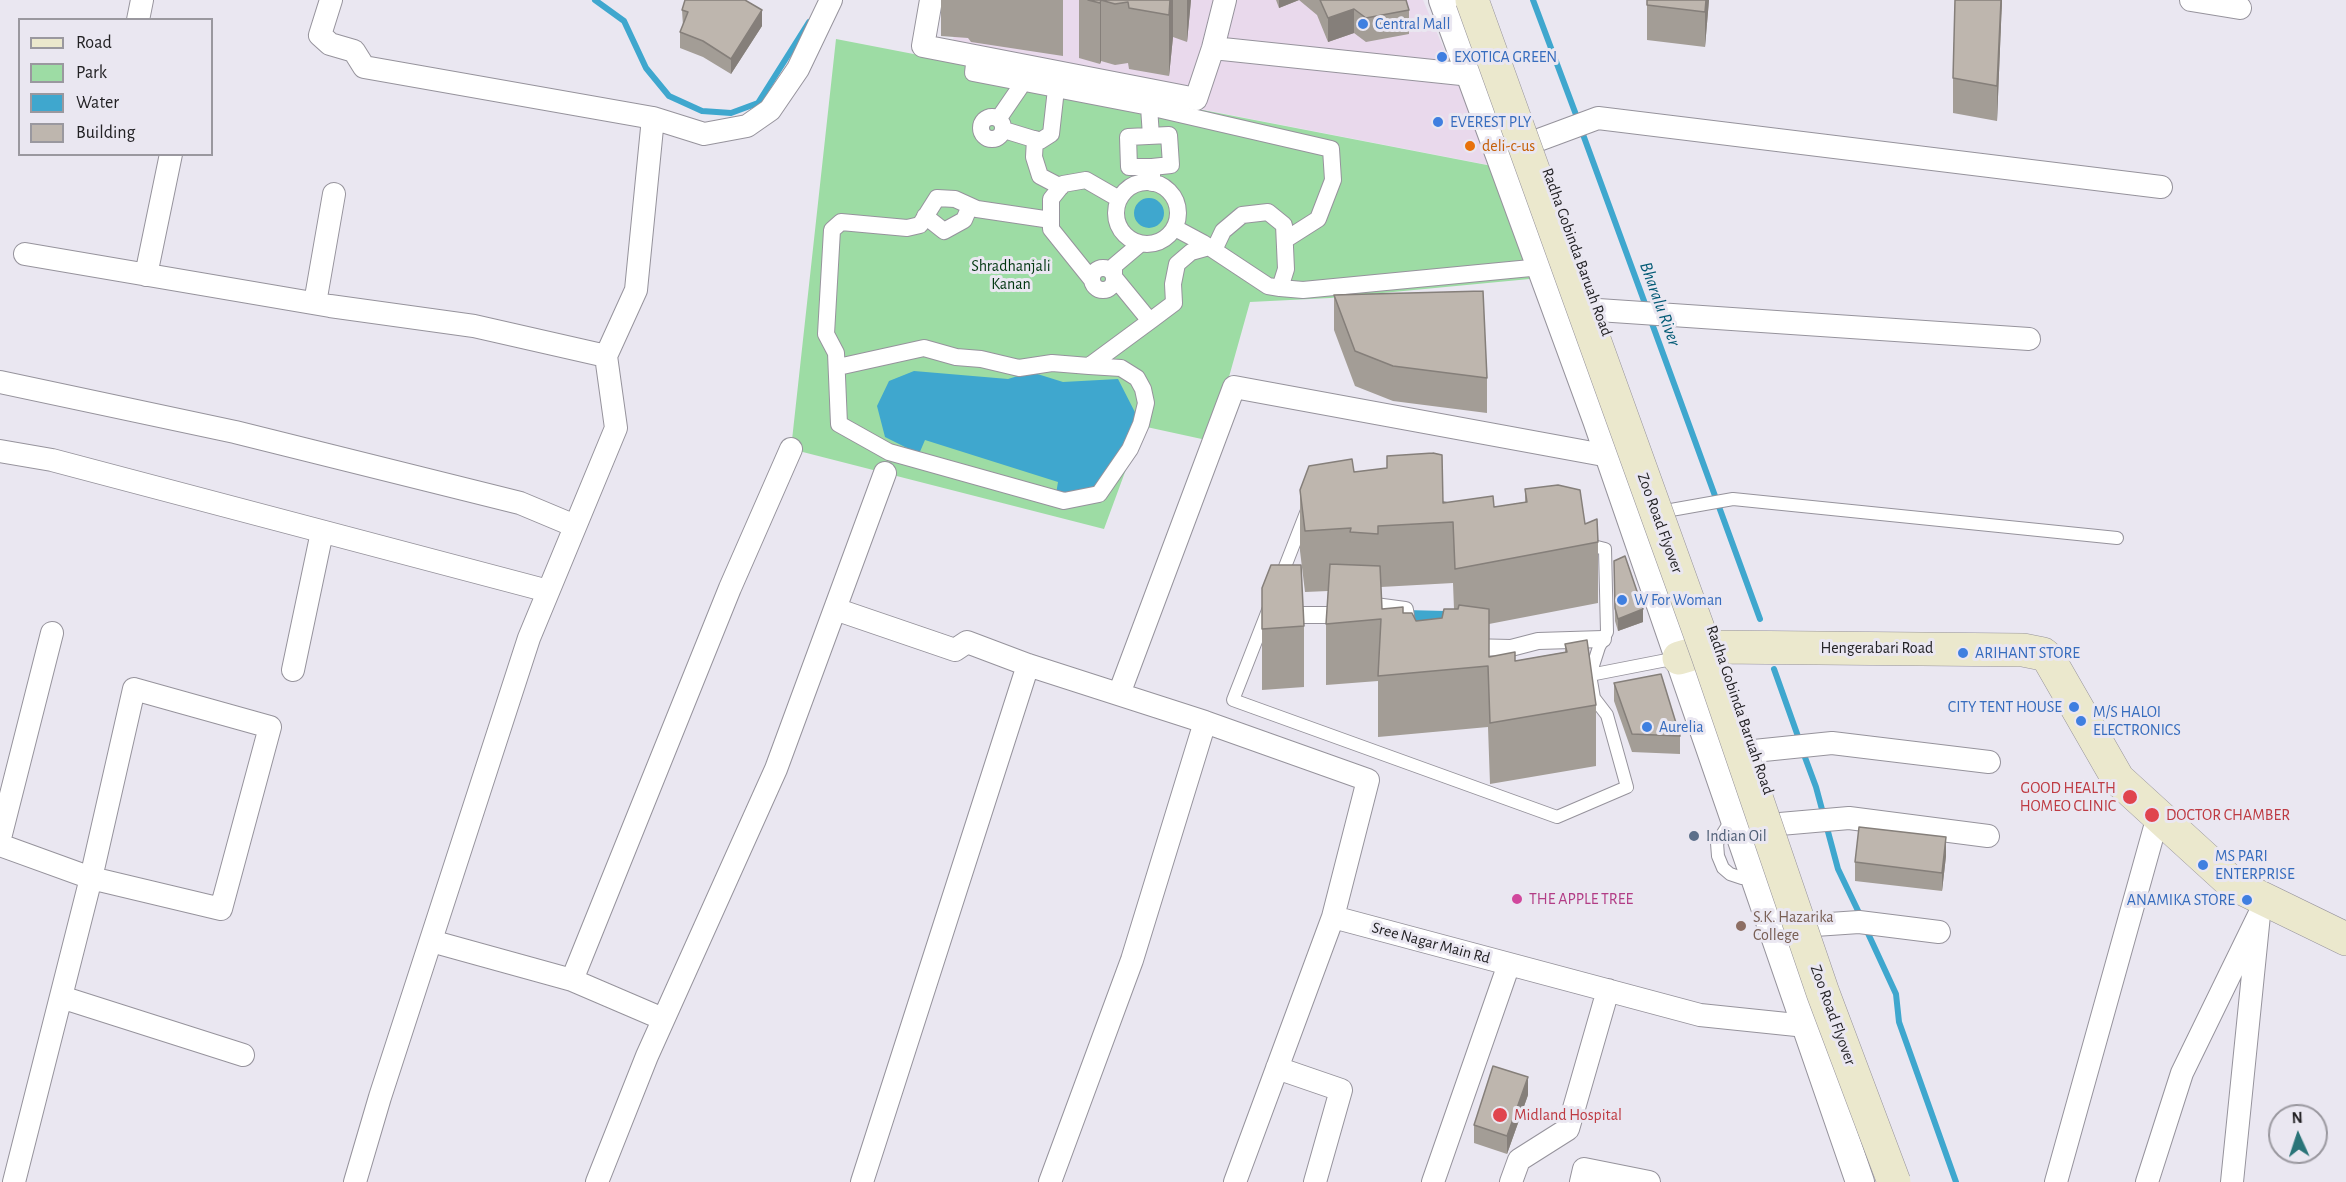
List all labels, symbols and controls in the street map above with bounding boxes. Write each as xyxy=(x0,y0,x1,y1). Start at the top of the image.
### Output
place label: Central Mall xyxy=(1375,14,1450,34)
marker: Central Mall xyxy=(1356,17,1370,31)
legend xyxy=(18,18,213,156)
text: Road xyxy=(76,34,112,52)
place label: EXOTICA GREEN xyxy=(1454,47,1557,67)
marker: EXOTICA GREEN xyxy=(1435,50,1449,64)
text: Park xyxy=(76,64,107,82)
text: Water xyxy=(76,94,119,112)
place label: EVEREST PLY xyxy=(1450,112,1531,132)
marker: EVEREST PLY xyxy=(1431,115,1445,129)
text: Building xyxy=(76,124,135,142)
place label: deli-c-us xyxy=(1482,136,1535,156)
marker: deli-c-us xyxy=(1463,139,1477,153)
street label: Radha Gobinda Baruah Road xyxy=(1538,165,1616,339)
park label: Shradhanjali Kanan xyxy=(971,256,1051,294)
water label: Bharalu River xyxy=(1635,259,1685,349)
street label: Zoo Road Flyover xyxy=(1633,470,1687,576)
place label: W For Woman xyxy=(1634,590,1722,610)
marker: W For Woman xyxy=(1615,593,1629,607)
street label: Radha Gobinda Baruah Road xyxy=(1702,623,1778,797)
street label: Hengerabari Road xyxy=(1821,638,1933,658)
place label: ARIHANT STORE xyxy=(1975,643,2080,663)
marker: ARIHANT STORE xyxy=(1956,646,1970,660)
place label: CITY TENT HOUSE xyxy=(1948,697,2062,717)
marker: CITY TENT HOUSE xyxy=(2067,700,2081,714)
place label: M/S HALOI ELECTRONICS xyxy=(2093,702,2181,740)
marker: M/S HALOI ELECTRONICS xyxy=(2074,714,2088,728)
place label: Aurelia xyxy=(1659,717,1704,737)
marker: Aurelia xyxy=(1640,720,1654,734)
place label: GOOD HEALTH HOMEO CLINIC xyxy=(2020,778,2116,816)
marker: GOOD HEALTH HOMEO CLINIC xyxy=(2121,788,2139,806)
place label: DOCTOR CHAMBER xyxy=(2166,805,2290,825)
marker: DOCTOR CHAMBER xyxy=(2143,806,2161,824)
place label: Indian Oil xyxy=(1706,826,1767,846)
marker: Indian Oil xyxy=(1687,829,1701,843)
place label: MS PARI ENTERPRISE xyxy=(2215,846,2295,884)
marker: MS PARI ENTERPRISE xyxy=(2196,858,2210,872)
place label: THE APPLE TREE xyxy=(1529,889,1633,909)
place label: ANAMIKA STORE xyxy=(2127,890,2235,910)
marker: THE APPLE TREE xyxy=(1510,892,1524,906)
marker: ANAMIKA STORE xyxy=(2240,893,2254,907)
place label: S.K. Hazarika College xyxy=(1753,907,1834,945)
street label: Sree Nagar Main Rd xyxy=(1370,918,1492,968)
marker: S.K. Hazarika College xyxy=(1734,919,1748,933)
street label: Zoo Road Flyover xyxy=(1806,962,1860,1068)
north arrow xyxy=(2268,1104,2328,1164)
place label: Midland Hospital xyxy=(1514,1105,1622,1125)
marker: Midland Hospital xyxy=(1491,1106,1509,1124)
text: N xyxy=(2291,1110,2303,1126)

